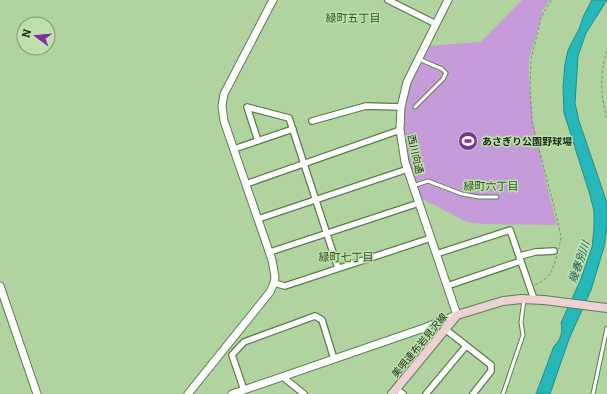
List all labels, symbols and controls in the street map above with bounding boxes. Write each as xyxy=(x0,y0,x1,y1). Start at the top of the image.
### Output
district label: 緑町五丁目 xyxy=(326,12,381,25)
north arrow xyxy=(16,16,56,56)
text: N xyxy=(19,27,34,39)
sports icon: あさぎり公園野球場 xyxy=(457,130,479,152)
street label: 西川向通 xyxy=(405,133,425,175)
place label: あさぎり公園野球場 xyxy=(482,136,572,148)
district label: 緑町六丁目 xyxy=(464,180,519,193)
water label: 幾春別川 xyxy=(566,238,593,285)
district label: 緑町七丁目 xyxy=(319,251,374,264)
street label: 美唄達布岩見沢線 xyxy=(389,311,450,380)

